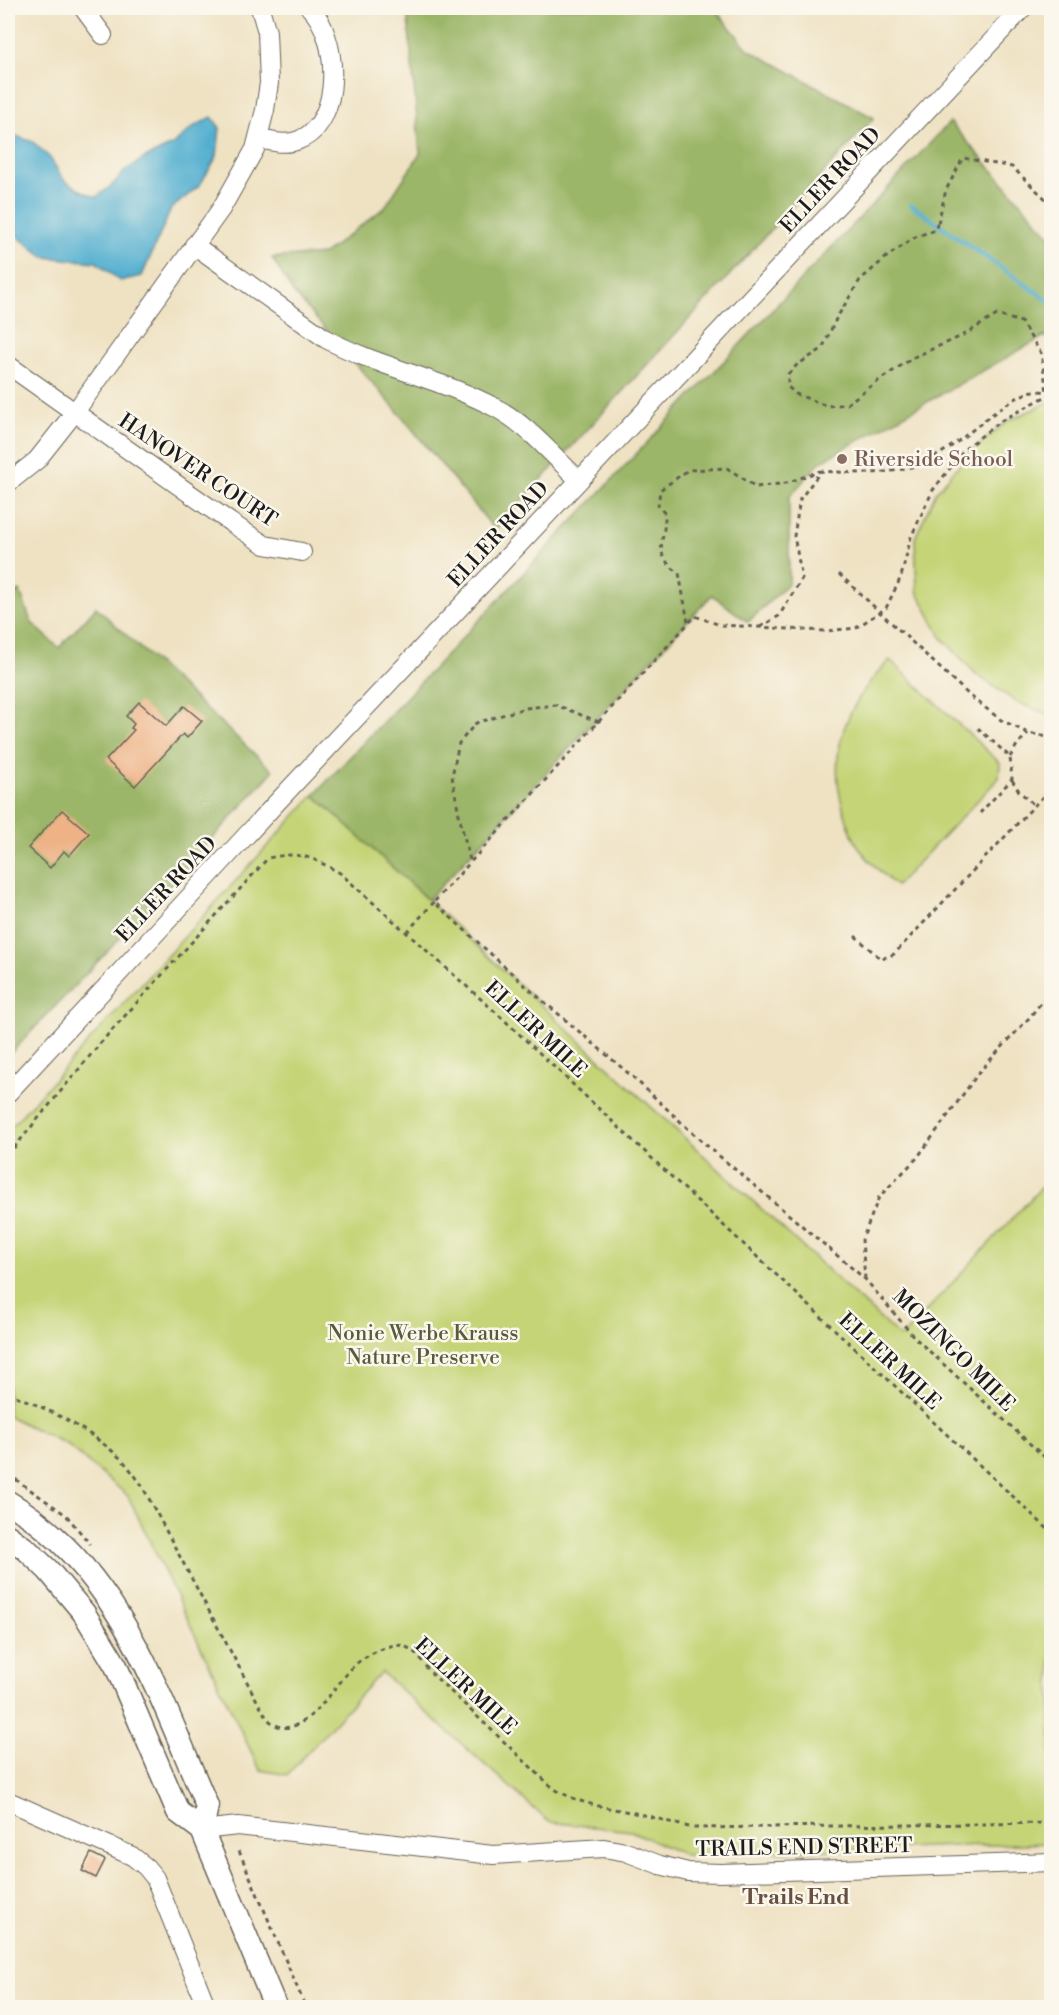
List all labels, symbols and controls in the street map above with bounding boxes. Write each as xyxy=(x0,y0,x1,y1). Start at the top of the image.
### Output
street label: ELLER ROAD xyxy=(775,122,887,239)
street label: HANOVER COURT xyxy=(113,408,282,534)
place label: Riverside School xyxy=(854,447,1013,473)
marker: Riverside School xyxy=(835,452,849,466)
street label: ELLER ROAD xyxy=(443,476,555,593)
street label: ELLER ROAD xyxy=(111,831,223,948)
street label: ELLER MILE xyxy=(479,976,592,1084)
street label: MOZINGO MILE xyxy=(887,1284,1020,1417)
street label: ELLER MILE xyxy=(833,1308,946,1416)
park label: Nonie Werbe Krauss Nature Preserve xyxy=(328,1321,518,1371)
street label: ELLER MILE xyxy=(409,1633,522,1741)
street label: TRAILS END STREET xyxy=(695,1833,913,1863)
district label: Trails End xyxy=(742,1884,850,1911)

